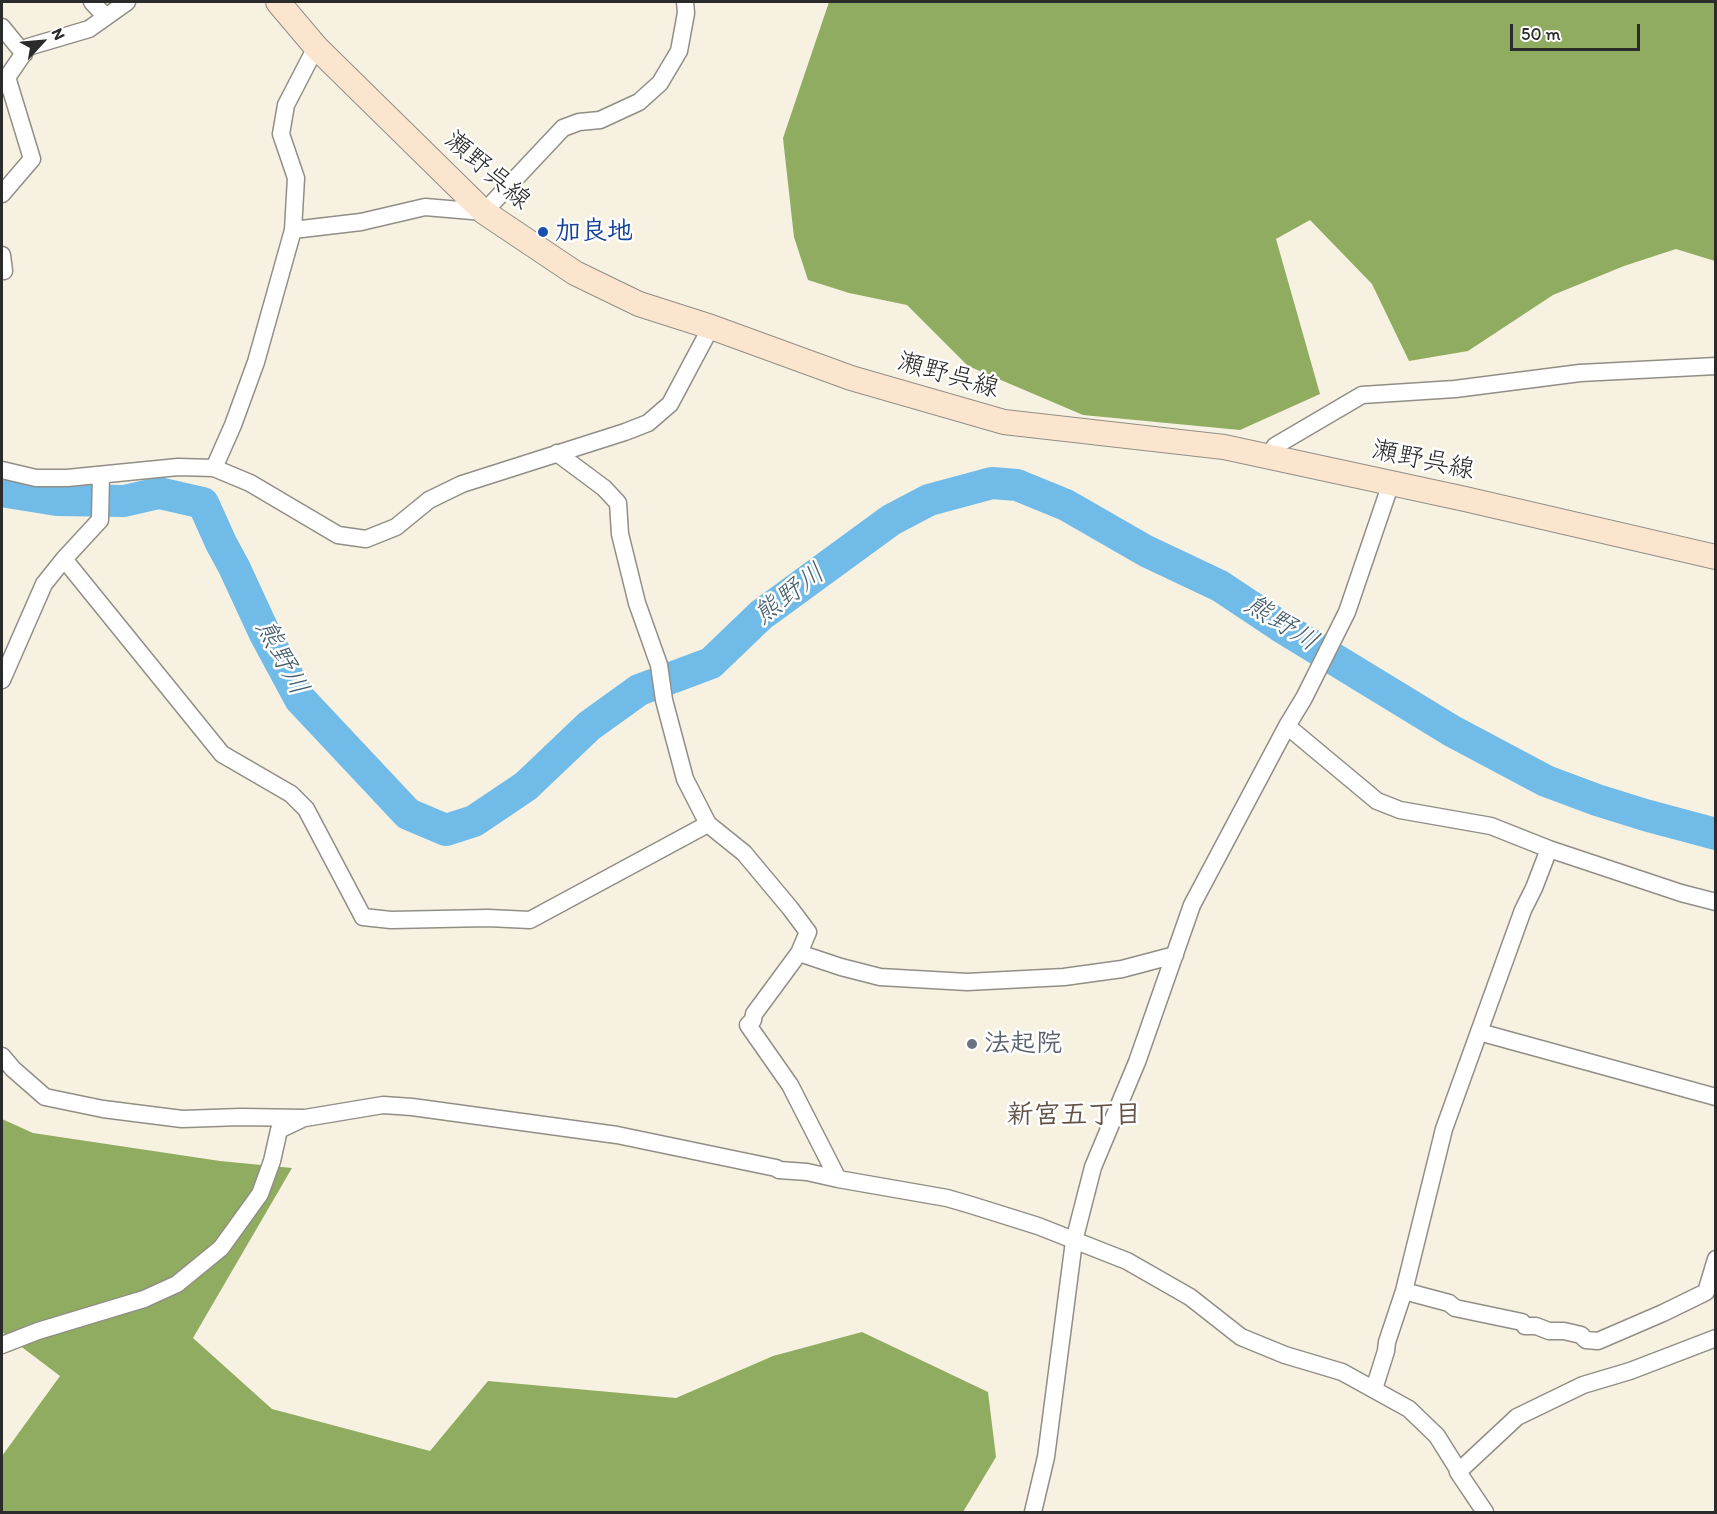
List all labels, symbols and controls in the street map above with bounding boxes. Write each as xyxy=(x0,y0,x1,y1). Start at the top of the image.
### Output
north arrow xyxy=(12,12,72,72)
scale bar xyxy=(1513,12,1644,50)
text: 50 m xyxy=(1521,23,1561,45)
text: N xyxy=(48,25,70,43)
street label: 瀬野呉線 xyxy=(438,125,536,217)
place label: 加良地 xyxy=(555,216,633,248)
marker: 加良地 xyxy=(536,225,550,239)
street label: 瀬野呉線 xyxy=(894,347,1002,405)
street label: 瀬野呉線 xyxy=(1369,435,1477,487)
water label: 熊野川 xyxy=(748,558,832,632)
water label: 熊野川 xyxy=(1238,589,1324,659)
water label: 熊野川 xyxy=(248,615,314,701)
place label: 法起院 xyxy=(984,1028,1062,1060)
marker: 法起院 xyxy=(965,1037,979,1051)
district label: 新宮五丁目 xyxy=(1007,1100,1141,1132)

